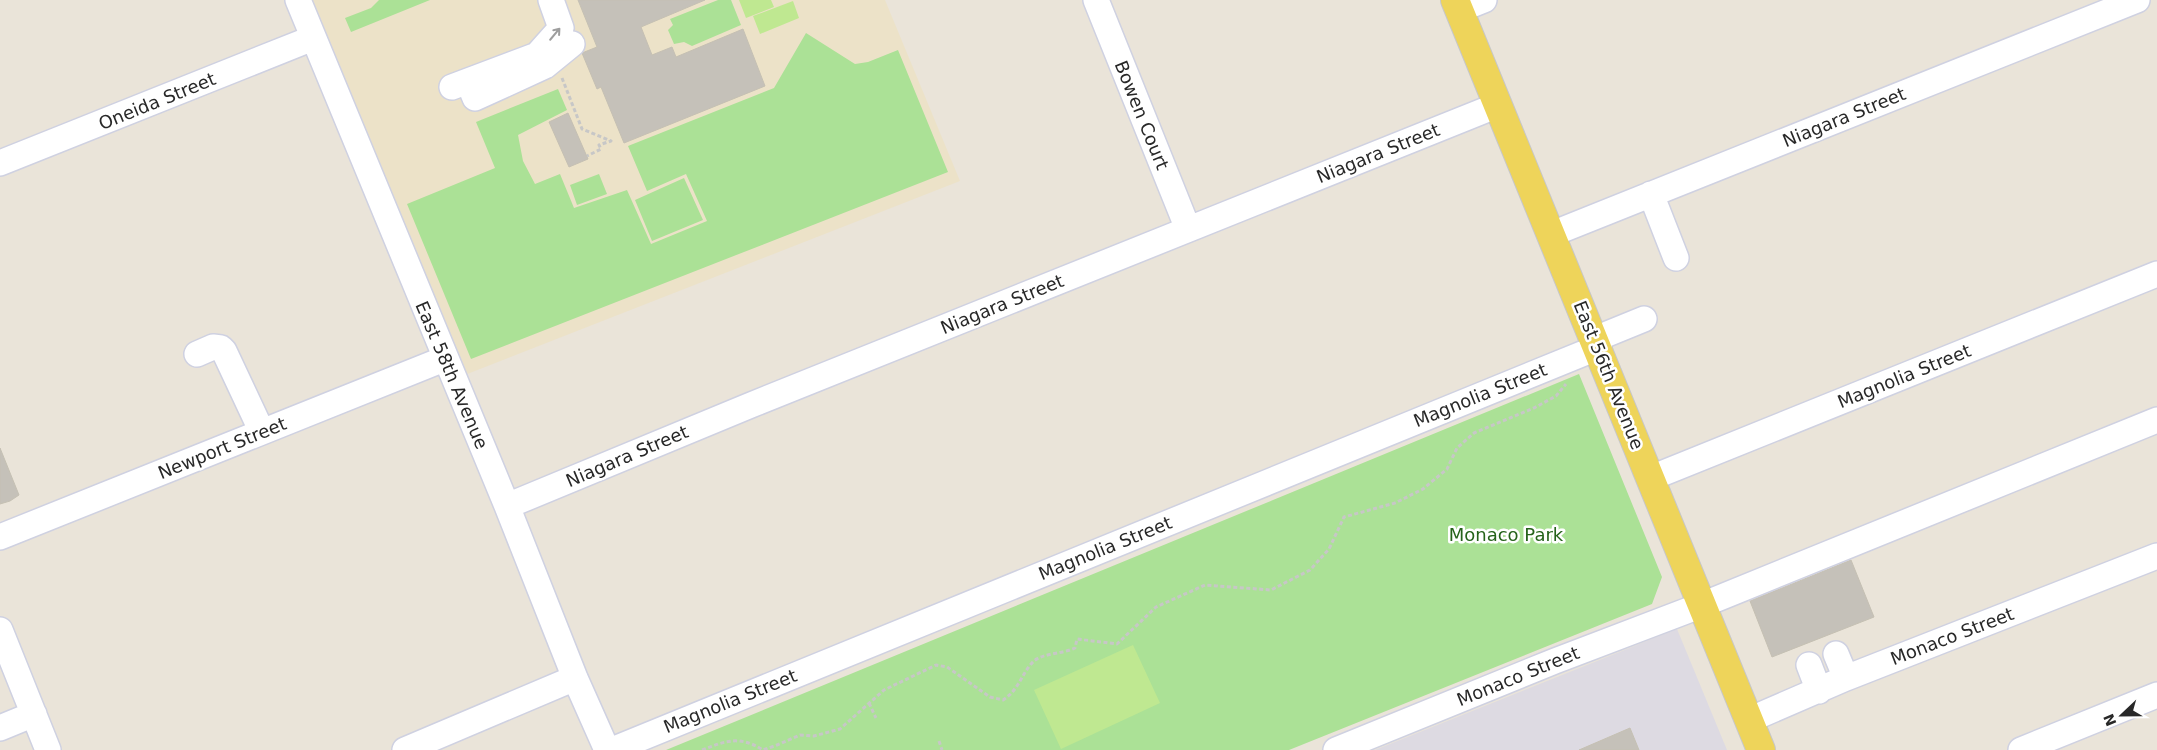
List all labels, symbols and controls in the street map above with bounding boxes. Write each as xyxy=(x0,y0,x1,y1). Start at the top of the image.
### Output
one-way arrow xyxy=(550,28,561,41)
street label: Bowen Court xyxy=(1111,57,1173,173)
street label: Oneida Street xyxy=(95,68,219,134)
street label: Niagara Street xyxy=(1779,83,1909,151)
street label: Niagara Street xyxy=(1313,119,1443,187)
street label: Niagara Street xyxy=(937,270,1067,338)
street label: East 58th Avenue xyxy=(411,298,493,452)
street label: East 56th Avenue xyxy=(1570,298,1648,452)
street label: Magnolia Street xyxy=(1834,340,1974,412)
street label: Magnolia Street xyxy=(1410,359,1550,431)
street label: Newport Street xyxy=(155,413,289,483)
street label: Niagara Street xyxy=(563,421,691,491)
street label: Magnolia Street xyxy=(1035,512,1175,584)
park label: Monaco Park xyxy=(1449,524,1564,545)
street label: Monaco Street xyxy=(1887,603,2017,669)
street label: Monaco Street xyxy=(1454,642,1582,710)
street label: Magnolia Street xyxy=(660,665,800,737)
north arrow xyxy=(2097,690,2147,740)
text: N xyxy=(2100,711,2120,728)

